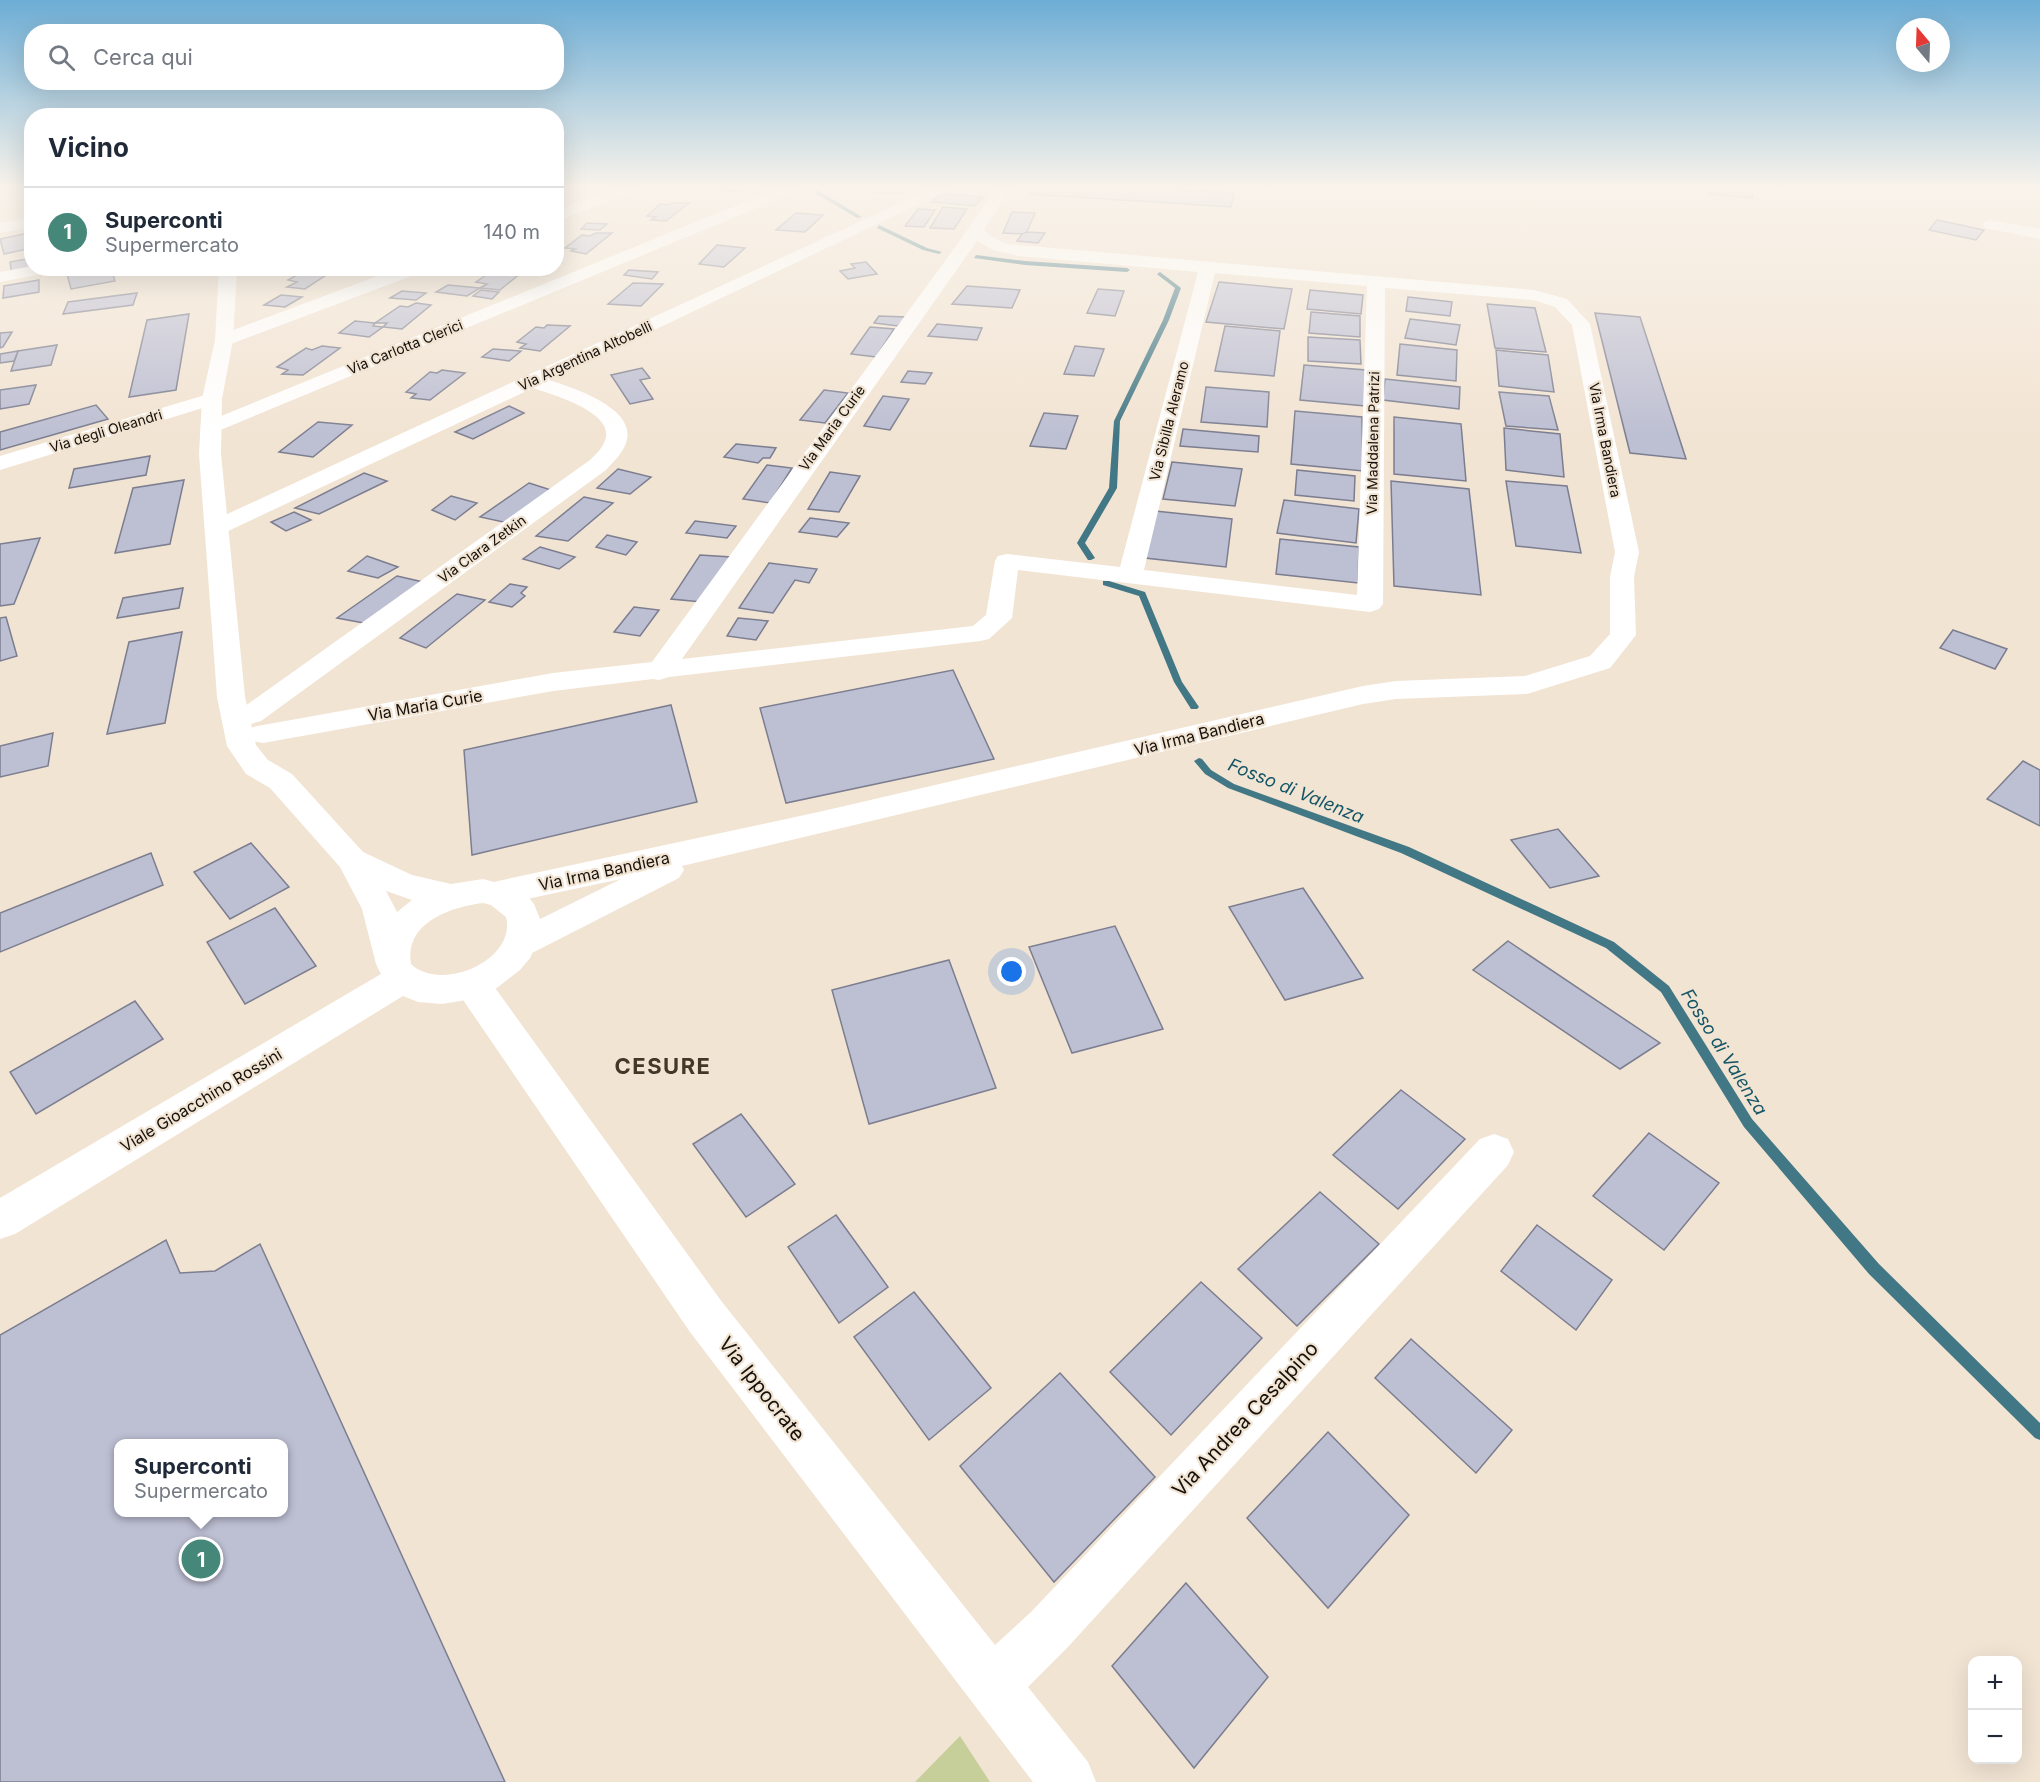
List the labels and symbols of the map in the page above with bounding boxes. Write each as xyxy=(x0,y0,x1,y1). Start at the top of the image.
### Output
north arrow xyxy=(1896,18,1950,72)
street label: Via Carlotta Clerici xyxy=(345,316,465,377)
street label: Via Argentina Altobelli xyxy=(515,317,654,394)
street label: Via Sibilla Aleramo xyxy=(1145,359,1192,483)
street label: Via Maddalena Patrizi xyxy=(1363,371,1382,515)
street label: Via Irma Bandiera xyxy=(1586,381,1625,499)
street label: Via Maria Curie xyxy=(795,382,868,474)
street label: Via degli Oleandri xyxy=(47,405,164,456)
street label: Via Clara Zetkin xyxy=(435,511,529,586)
street label: Via Maria Curie xyxy=(366,685,484,725)
street label: Via Irma Bandiera xyxy=(1132,708,1266,760)
water label: Fosso di Valenza xyxy=(1225,754,1367,827)
street label: Via Irma Bandiera xyxy=(537,847,671,895)
your location xyxy=(997,957,1026,986)
water label: Fosso di Valenza xyxy=(1677,985,1772,1119)
street label: Viale Gioacchino Rossini xyxy=(117,1044,285,1156)
district label: CESURE xyxy=(615,1053,711,1079)
street label: Via Ippocrate xyxy=(714,1332,810,1446)
street label: Via Andrea Cesalpino xyxy=(1167,1337,1323,1501)
pin: 1 xyxy=(182,1536,220,1582)

